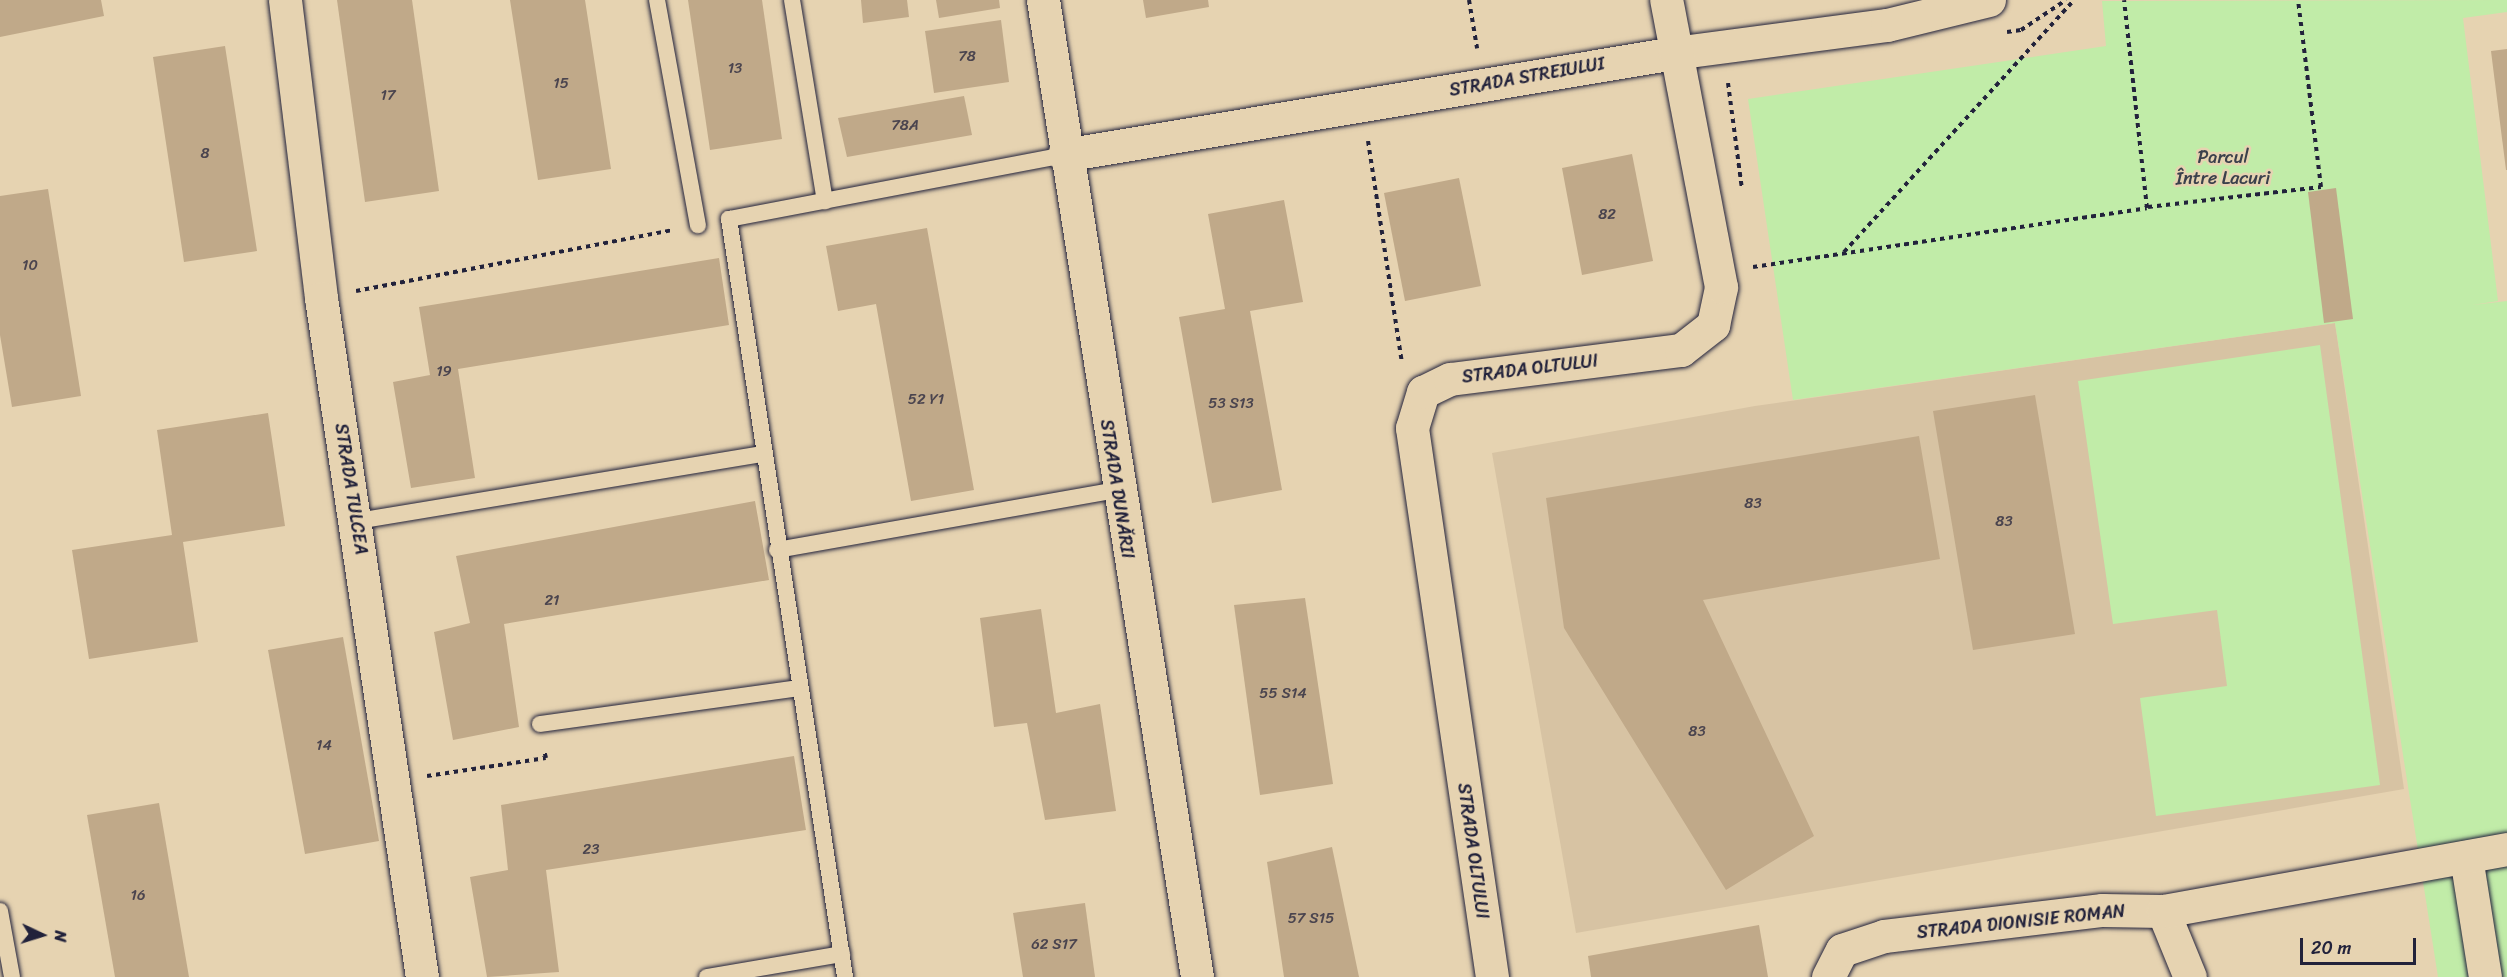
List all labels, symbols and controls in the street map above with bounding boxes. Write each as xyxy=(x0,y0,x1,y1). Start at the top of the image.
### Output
house number: 78 xyxy=(958,48,976,66)
street label: STRADA STREIULUI xyxy=(1449,53,1605,101)
house number: 13 xyxy=(728,60,742,78)
house number: 15 xyxy=(553,75,569,93)
house number: 17 xyxy=(381,87,395,105)
house number: 78A xyxy=(891,117,919,135)
house number: 8 xyxy=(200,145,210,163)
park label: Parcul Între Lacuri xyxy=(2176,147,2270,190)
house number: 82 xyxy=(1598,206,1616,224)
house number: 10 xyxy=(22,257,38,275)
street label: STRADA OLTULUI xyxy=(1460,350,1600,388)
house number: 19 xyxy=(436,363,452,381)
house number: 52 Y1 xyxy=(908,391,944,409)
house number: 53 S13 xyxy=(1208,395,1254,413)
street label: STRADA DUNĂRII xyxy=(1095,418,1139,560)
street label: STRADA TULCEA xyxy=(330,422,372,556)
house number: 83 xyxy=(1744,495,1762,513)
house number: 83 xyxy=(1995,513,2013,531)
house number: 21 xyxy=(544,592,560,610)
house number: 55 S14 xyxy=(1259,685,1307,703)
house number: 83 xyxy=(1688,723,1706,741)
house number: 14 xyxy=(316,737,332,755)
street label: STRADA OLTULUI xyxy=(1453,781,1493,921)
house number: 23 xyxy=(583,841,599,859)
house number: 16 xyxy=(131,887,145,905)
street label: STRADA DIONISIE ROMAN xyxy=(1914,900,2128,944)
north arrow xyxy=(12,905,72,965)
house number: 57 S15 xyxy=(1288,910,1334,928)
scale bar xyxy=(2303,926,2418,964)
text: N xyxy=(46,930,75,943)
text: 20 m xyxy=(2311,932,2351,964)
house number: 62 S17 xyxy=(1031,936,1077,954)

